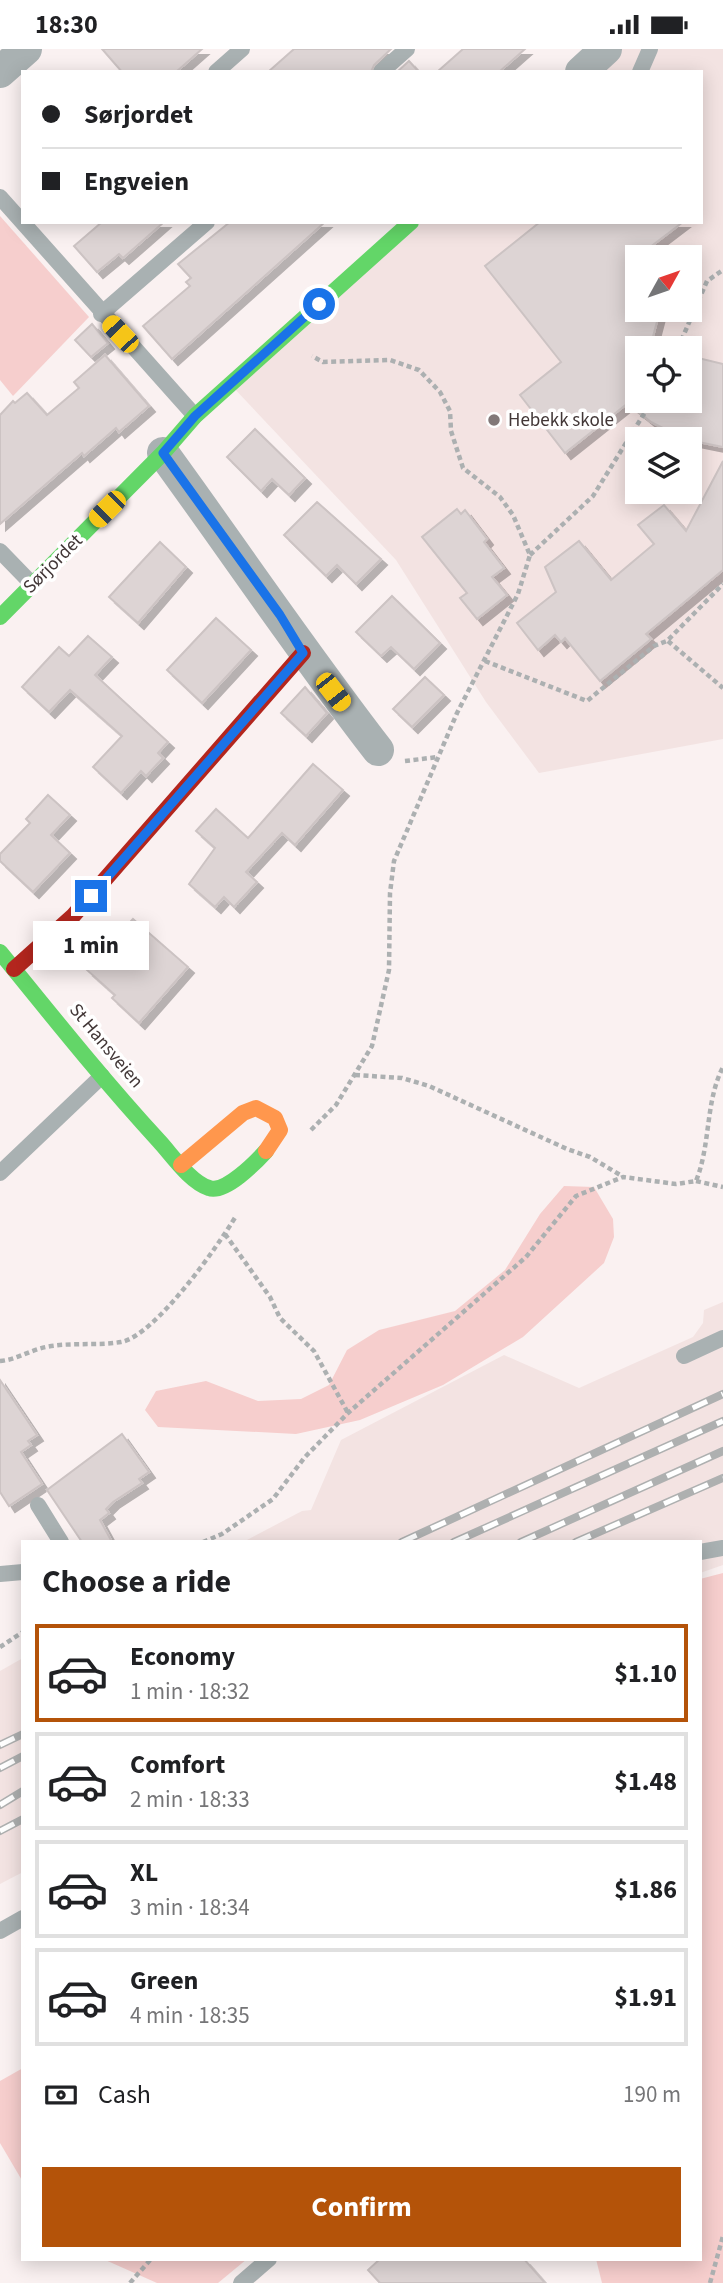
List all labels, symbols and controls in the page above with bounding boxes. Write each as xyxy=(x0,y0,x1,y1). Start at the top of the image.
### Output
text: 18:30 xyxy=(35,6,98,43)
text: Sørjordet xyxy=(84,96,193,133)
text: Engveien xyxy=(84,163,189,200)
north arrow xyxy=(625,245,702,322)
map controls xyxy=(625,245,702,504)
route start xyxy=(303,288,335,320)
car xyxy=(98,311,143,357)
button: locate xyxy=(625,336,702,413)
place label: Hebekk skole xyxy=(508,407,614,434)
marker: Hebekk skole xyxy=(486,412,502,428)
button: layers xyxy=(625,427,702,504)
car xyxy=(85,487,130,531)
street label: Sørjordet xyxy=(17,528,89,600)
car xyxy=(312,669,355,715)
route end xyxy=(75,880,107,912)
callout: 1 min xyxy=(33,921,149,969)
text: 1 min xyxy=(63,929,119,962)
street label: St Hansveien xyxy=(63,998,149,1094)
text: Choose a ride xyxy=(42,1559,231,1605)
text: Economy xyxy=(130,1638,235,1675)
icon: car xyxy=(46,1642,109,1705)
text: $1.10 xyxy=(614,1655,677,1692)
text: 1 min · 18:32 xyxy=(130,1675,250,1708)
text: Comfort xyxy=(130,1746,225,1783)
icon: car xyxy=(46,1750,109,1813)
text: $1.48 xyxy=(614,1763,677,1800)
text: 2 min · 18:33 xyxy=(130,1783,250,1816)
text: XL xyxy=(130,1854,158,1891)
icon: car xyxy=(46,1858,109,1921)
text: $1.86 xyxy=(614,1871,677,1908)
text: 3 min · 18:34 xyxy=(130,1891,250,1924)
text: Green xyxy=(130,1962,198,1999)
icon: car xyxy=(46,1966,109,2029)
text: $1.91 xyxy=(614,1979,677,2016)
text: 4 min · 18:35 xyxy=(130,1999,250,2032)
icon: cash xyxy=(42,2076,80,2114)
text: Cash xyxy=(98,2076,151,2113)
text: 190 m xyxy=(623,2078,681,2111)
button: Confirm xyxy=(42,2167,681,2247)

